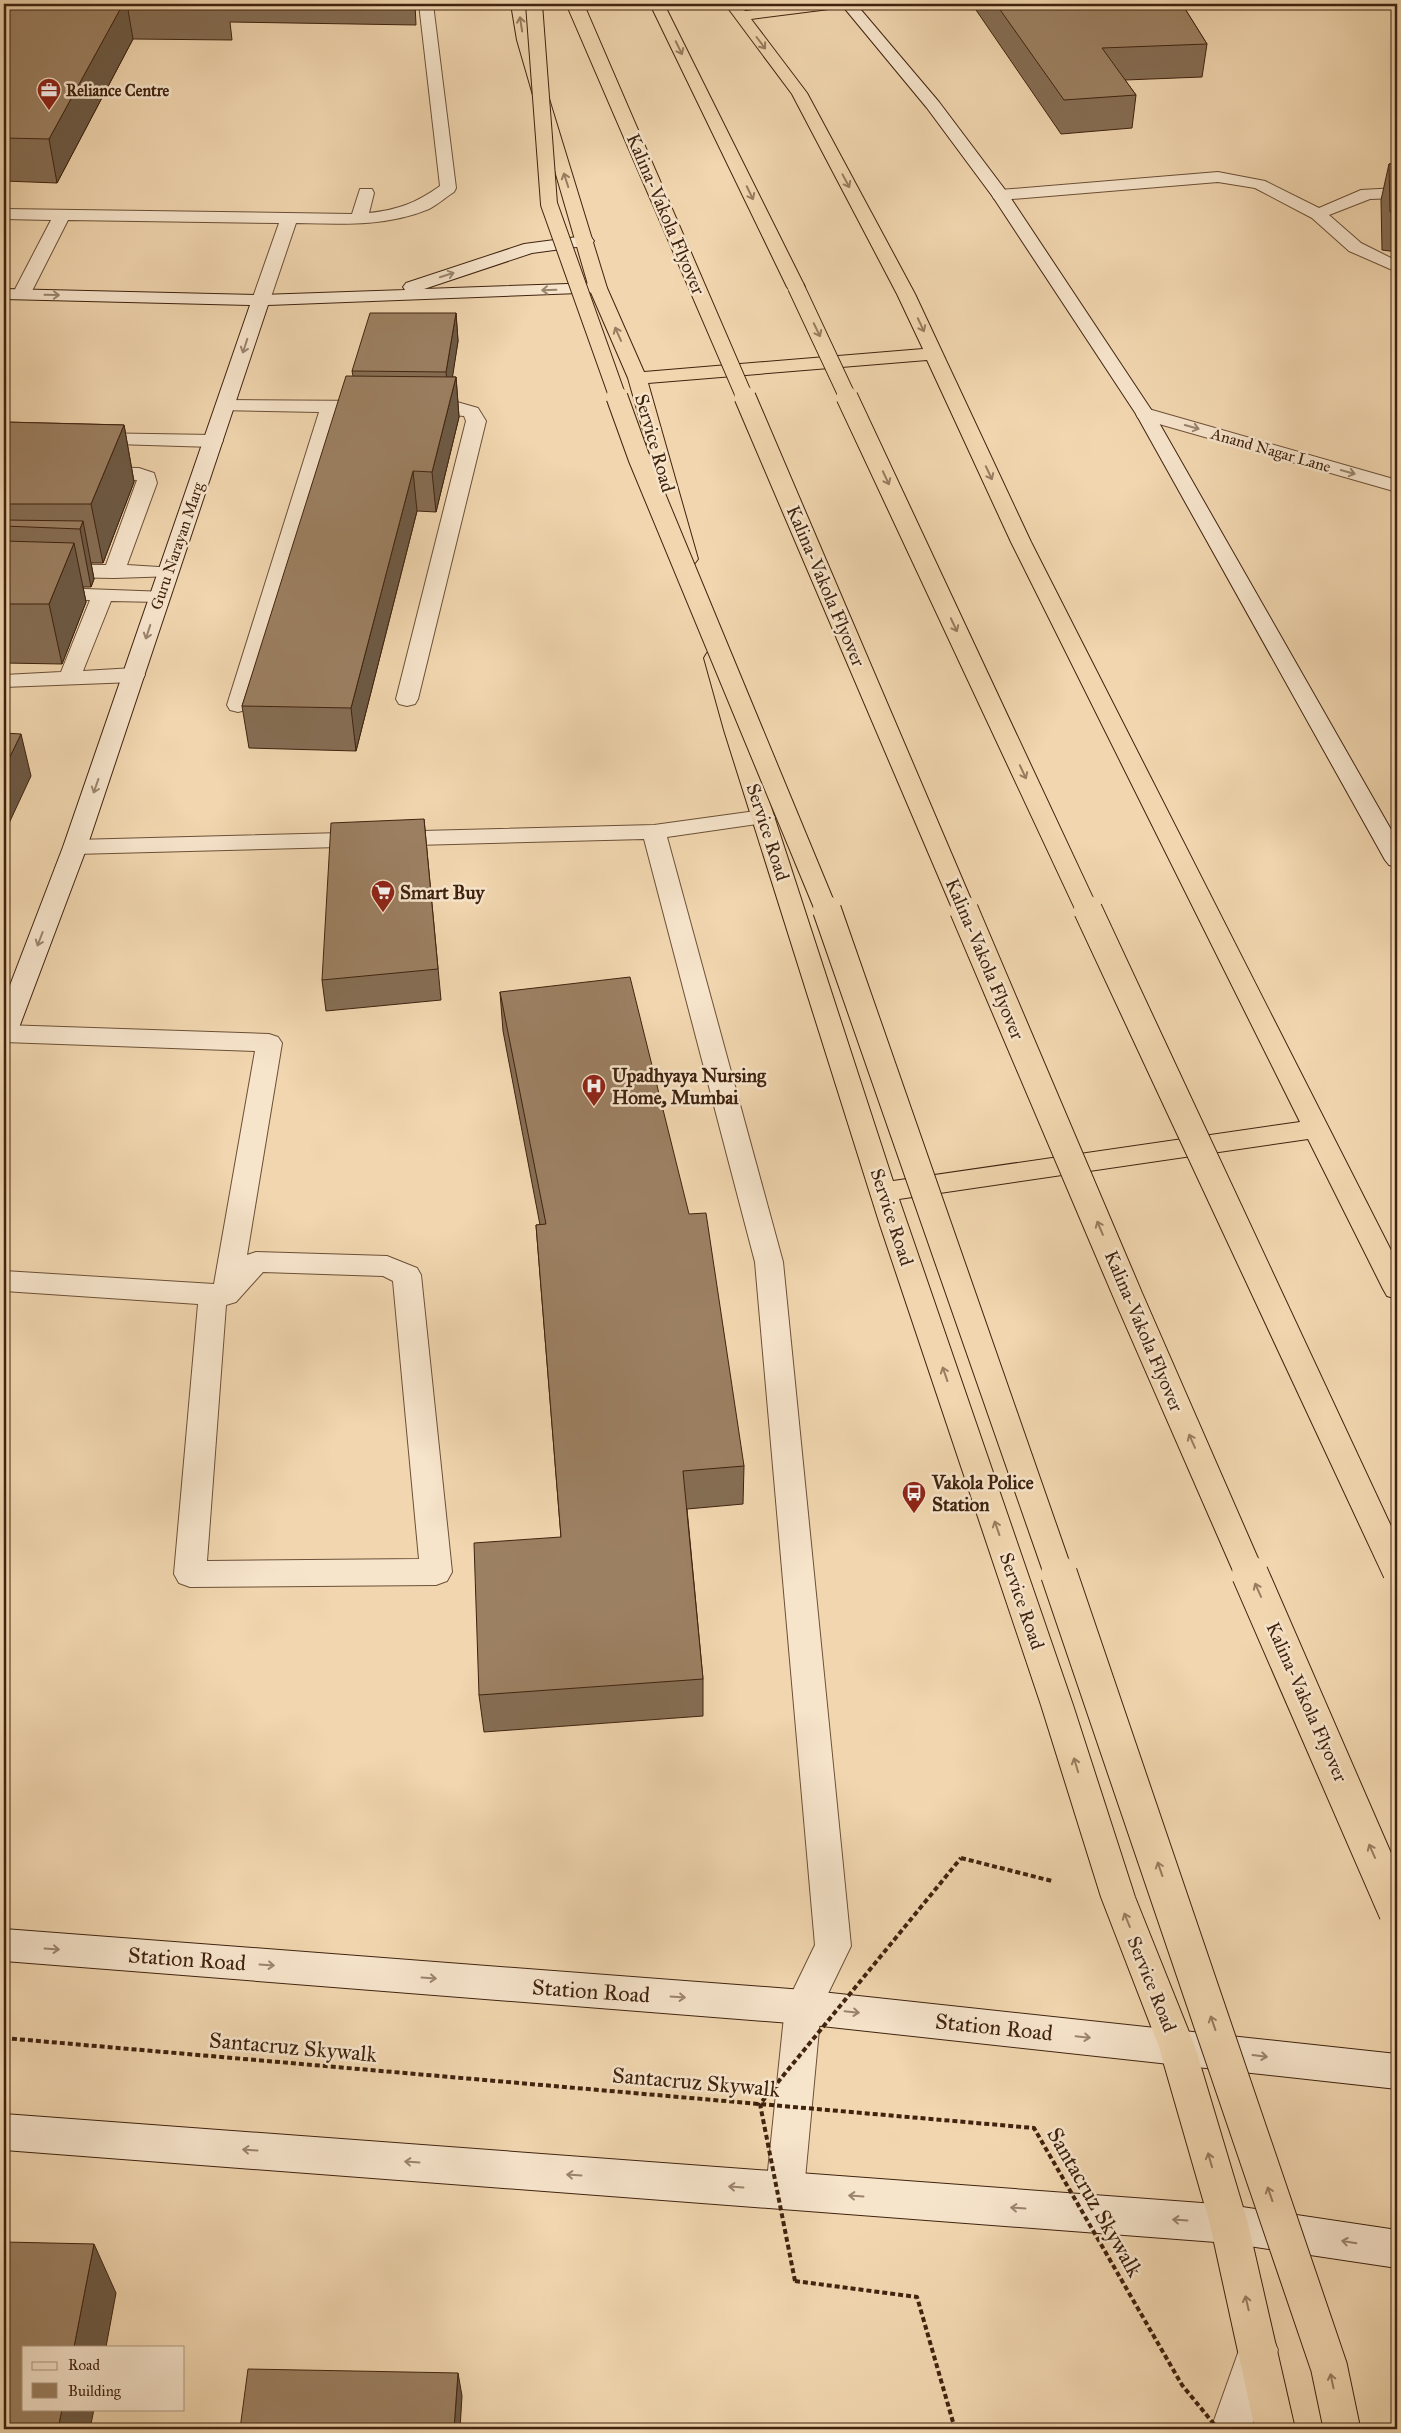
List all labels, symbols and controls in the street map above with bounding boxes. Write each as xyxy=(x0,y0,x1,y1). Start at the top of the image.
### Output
one-way arrow xyxy=(516,16,526,32)
one-way arrow xyxy=(756,36,767,49)
one-way arrow xyxy=(674,40,684,55)
office icon: Reliance Centre xyxy=(36,77,62,111)
place label: Reliance Centre xyxy=(66,81,170,100)
street label: Kalina-Vakola Flyover xyxy=(622,130,711,299)
one-way arrow xyxy=(560,172,570,188)
one-way arrow xyxy=(842,173,851,188)
one-way arrow xyxy=(745,186,755,201)
one-way arrow xyxy=(439,270,454,279)
one-way arrow xyxy=(541,285,557,294)
one-way arrow xyxy=(44,290,60,300)
one-way arrow xyxy=(916,317,926,332)
one-way arrow xyxy=(813,323,823,338)
one-way arrow xyxy=(612,327,622,342)
one-way arrow xyxy=(240,338,249,353)
street label: Service Road xyxy=(630,391,680,495)
one-way arrow xyxy=(1184,423,1200,433)
street label: Anand Nagar Lane xyxy=(1208,424,1333,477)
one-way arrow xyxy=(984,465,994,480)
one-way arrow xyxy=(1340,467,1356,477)
one-way arrow xyxy=(882,470,891,485)
street label: Guru Narayan Marg xyxy=(146,479,209,613)
street label: Kalina-Vakola Flyover xyxy=(782,502,871,671)
one-way arrow xyxy=(950,617,960,632)
one-way arrow xyxy=(143,624,152,640)
one-way arrow xyxy=(1019,764,1028,779)
one-way arrow xyxy=(90,778,100,794)
street label: Service Road xyxy=(741,780,795,884)
street label: Kalina-Vakola Flyover xyxy=(941,875,1030,1044)
supermarket icon: Smart Buy xyxy=(370,879,396,913)
place label: Smart Buy xyxy=(400,881,485,905)
one-way arrow xyxy=(35,931,44,946)
place label: Upadhyaya Nursing Home, Mumbai xyxy=(612,1064,767,1109)
hospital icon: Upadhyaya Nursing Home, Mumbai xyxy=(581,1073,607,1107)
street label: Service Road xyxy=(865,1165,919,1269)
one-way arrow xyxy=(1094,1221,1104,1236)
street label: Kalina-Vakola Flyover xyxy=(1100,1247,1189,1416)
one-way arrow xyxy=(940,1367,949,1383)
one-way arrow xyxy=(1187,1434,1197,1449)
place label: Vakola Police Station xyxy=(931,1471,1034,1516)
bus stop icon: Vakola Police Station xyxy=(901,1480,927,1514)
one-way arrow xyxy=(992,1521,1002,1537)
street label: Service Road xyxy=(995,1549,1049,1653)
one-way arrow xyxy=(1252,1583,1262,1598)
street label: Kalina-Vakola Flyover xyxy=(1261,1618,1353,1786)
one-way arrow xyxy=(1071,1758,1081,1774)
one-way arrow xyxy=(1367,1844,1377,1859)
one-way arrow xyxy=(1155,1862,1165,1878)
one-way arrow xyxy=(1121,1913,1131,1928)
street label: Service Road xyxy=(1122,1933,1182,2036)
street label: Station Road xyxy=(127,1941,247,1977)
one-way arrow xyxy=(44,1944,60,1953)
one-way arrow xyxy=(258,1961,274,1970)
one-way arrow xyxy=(420,1973,436,1983)
street label: Station Road xyxy=(531,1973,651,2009)
one-way arrow xyxy=(670,1993,686,2002)
one-way arrow xyxy=(844,2007,860,2017)
street label: Station Road xyxy=(934,2007,1054,2047)
one-way arrow xyxy=(1207,2016,1217,2032)
street label: Santacruz Skywalk xyxy=(208,2026,379,2068)
one-way arrow xyxy=(1075,2032,1091,2042)
one-way arrow xyxy=(1252,2051,1268,2061)
street label: Santacruz Skywalk xyxy=(611,2061,782,2103)
street label: Santacruz Skywalk xyxy=(1041,2122,1149,2282)
one-way arrow xyxy=(243,2146,259,2155)
one-way arrow xyxy=(1205,2153,1215,2169)
one-way arrow xyxy=(405,2158,421,2167)
one-way arrow xyxy=(567,2170,583,2179)
one-way arrow xyxy=(729,2182,745,2191)
one-way arrow xyxy=(1265,2187,1274,2202)
one-way arrow xyxy=(848,2191,864,2200)
one-way arrow xyxy=(1010,2203,1026,2213)
one-way arrow xyxy=(1173,2216,1189,2225)
one-way arrow xyxy=(1341,2237,1357,2247)
one-way arrow xyxy=(1242,2295,1251,2311)
legend xyxy=(22,2346,185,2410)
text: Road xyxy=(68,2356,100,2374)
one-way arrow xyxy=(1326,2374,1336,2390)
text: Building xyxy=(68,2382,122,2400)

